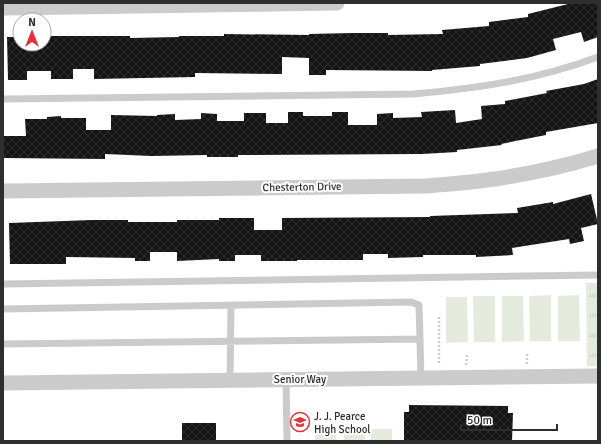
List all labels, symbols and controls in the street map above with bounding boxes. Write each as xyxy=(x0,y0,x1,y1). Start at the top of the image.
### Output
north arrow xyxy=(12,12,52,52)
text: N xyxy=(28,16,36,29)
street label: Chesterton Drive xyxy=(262,180,342,194)
street label: Senior Way xyxy=(274,373,327,386)
scale bar xyxy=(461,406,557,432)
place label: J. J. Pearce High School xyxy=(314,410,371,436)
school or university icon: J. J. Pearce High School xyxy=(289,411,311,433)
text: 50 m xyxy=(467,413,492,428)

